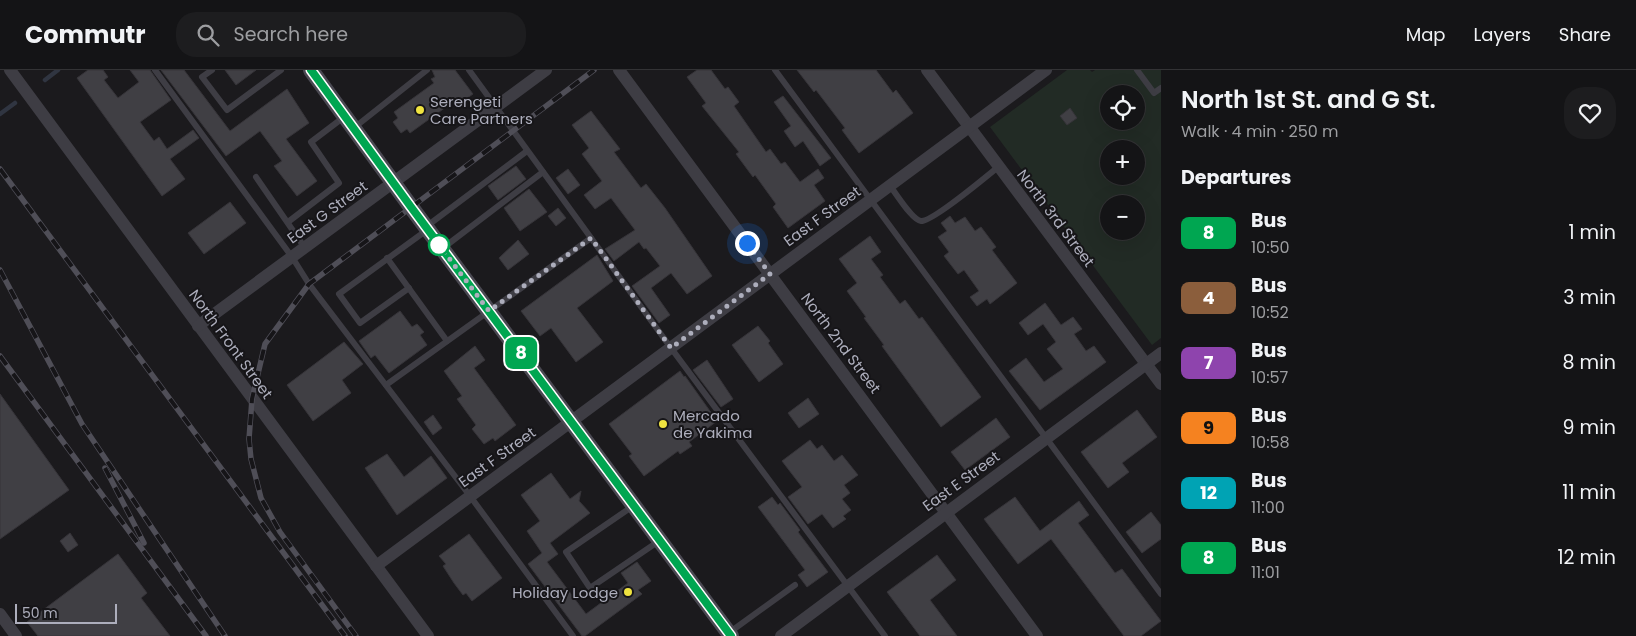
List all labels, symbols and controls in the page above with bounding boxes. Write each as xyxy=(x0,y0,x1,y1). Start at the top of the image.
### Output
search box xyxy=(176,12,526,57)
text: Commutr xyxy=(25,18,146,51)
icon: search xyxy=(194,21,222,49)
text: Search here xyxy=(234,21,348,48)
text: Map xyxy=(1406,22,1446,47)
text: Layers xyxy=(1474,22,1531,47)
text: Share xyxy=(1559,22,1611,47)
text: North 1st St. and G St. xyxy=(1181,83,1436,116)
map controls xyxy=(1100,85,1145,240)
button: locate xyxy=(1100,85,1145,130)
button: heart xyxy=(1564,87,1616,139)
place label: Serengeti Care Partners xyxy=(430,91,533,129)
marker: Serengeti Care Partners xyxy=(414,104,426,116)
text: Walk · 4 min · 250 m xyxy=(1181,120,1339,143)
button: + xyxy=(1100,140,1145,185)
text: Departures xyxy=(1181,164,1291,191)
street label: North 3rd Street xyxy=(1012,165,1100,271)
street label: East G Street xyxy=(283,176,371,248)
street label: East F Street xyxy=(779,181,865,251)
button: − xyxy=(1100,195,1145,240)
text: Bus xyxy=(1251,207,1287,234)
text: 1 min xyxy=(1568,219,1616,246)
text: 8 xyxy=(1203,220,1214,245)
your location xyxy=(735,231,760,256)
unlabelled marker xyxy=(428,234,450,256)
text: 10:50 xyxy=(1251,236,1290,259)
text: Bus xyxy=(1251,272,1287,299)
text: 3 min xyxy=(1563,284,1616,311)
street label: North Front Street xyxy=(184,285,278,403)
text: 4 xyxy=(1202,285,1215,310)
street label: North 2nd Street xyxy=(796,288,886,398)
text: 10:52 xyxy=(1251,301,1289,324)
line badge: 8 xyxy=(505,337,537,369)
text: Bus xyxy=(1251,337,1287,364)
text: 8 xyxy=(515,340,527,365)
text: 8 min xyxy=(1563,349,1616,376)
text: 7 xyxy=(1204,350,1213,375)
text: 10:57 xyxy=(1251,366,1288,389)
text: Bus xyxy=(1251,402,1287,429)
place label: Mercado de Yakima xyxy=(673,405,752,443)
text: 9 min xyxy=(1563,414,1616,441)
text: 9 xyxy=(1203,415,1214,440)
marker: Mercado de Yakima xyxy=(657,418,669,430)
street label: East F Street xyxy=(454,422,540,492)
text: 10:58 xyxy=(1251,431,1290,454)
street label: East E Street xyxy=(918,446,1004,516)
text: Bus xyxy=(1251,467,1287,494)
text: 11 min xyxy=(1562,479,1616,506)
text: 12 xyxy=(1200,480,1217,505)
text: 11:00 xyxy=(1251,496,1285,519)
text: Bus xyxy=(1251,532,1287,559)
text: 12 min xyxy=(1558,544,1616,571)
text: 8 xyxy=(1203,545,1214,570)
text: 11:01 xyxy=(1251,561,1280,584)
place label: Holiday Lodge xyxy=(512,582,618,603)
marker: Holiday Lodge xyxy=(622,586,634,598)
scale bar xyxy=(15,601,118,624)
text: 50 m xyxy=(22,603,58,623)

